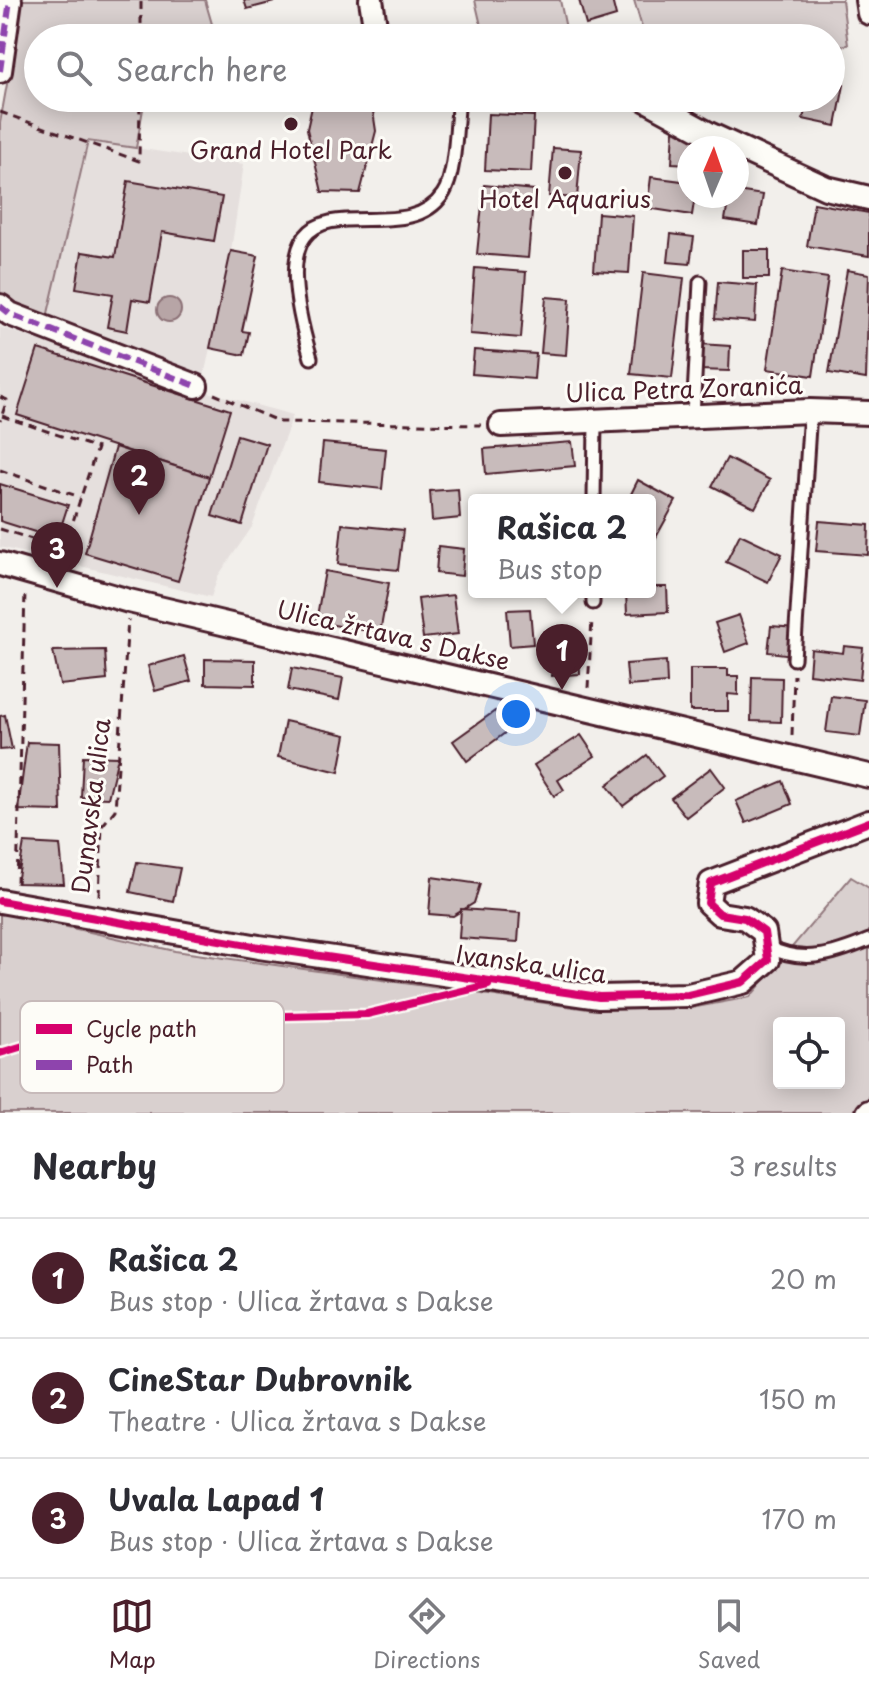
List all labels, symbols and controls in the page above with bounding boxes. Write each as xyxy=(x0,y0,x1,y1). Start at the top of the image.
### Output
search box xyxy=(24,24,845,112)
icon: search xyxy=(52,46,96,90)
text: Search here xyxy=(116,46,288,91)
marker: Grand Hotel Park xyxy=(282,115,300,133)
place label: Grand Hotel Park xyxy=(190,131,392,167)
north arrow xyxy=(677,136,749,208)
marker: Hotel Aquarius xyxy=(556,164,574,182)
place label: Hotel Aquarius xyxy=(479,180,651,216)
street label: Ulica Petra Zoranića xyxy=(565,366,803,410)
pin: 2 xyxy=(113,449,165,515)
popup xyxy=(468,494,656,598)
text: Rašica 2 xyxy=(497,504,627,549)
pin: 3 xyxy=(31,522,83,588)
text: Bus stop xyxy=(497,549,603,588)
street label: Ulica žrtava s Dakse xyxy=(273,590,513,678)
pin: 1 xyxy=(536,624,588,690)
your location xyxy=(496,694,536,734)
street label: Dunavska ulica xyxy=(61,716,119,895)
street label: Ivanska ulica xyxy=(454,935,609,991)
legend xyxy=(20,1001,284,1093)
text: Cycle path xyxy=(86,1011,197,1044)
map controls xyxy=(773,1017,845,1089)
button: locate xyxy=(773,1017,845,1089)
text: Path xyxy=(86,1047,134,1080)
text: Nearby xyxy=(32,1139,157,1191)
text: 3 results xyxy=(729,1146,837,1185)
text: Rašica 2 xyxy=(108,1236,238,1281)
text: 1 xyxy=(52,1259,64,1298)
text: 20 m xyxy=(770,1259,837,1298)
text: Bus stop · Ulica žrtava s Dakse xyxy=(108,1281,494,1320)
text: CineStar Dubrovnik xyxy=(108,1356,412,1401)
text: 2 xyxy=(49,1379,67,1418)
text: 150 m xyxy=(759,1379,837,1418)
text: Theatre · Ulica žrtava s Dakse xyxy=(108,1401,487,1440)
text: Uvala Lapad 1 xyxy=(108,1476,324,1521)
text: 3 xyxy=(49,1499,67,1538)
text: 170 m xyxy=(762,1499,837,1538)
text: Bus stop · Ulica žrtava s Dakse xyxy=(108,1521,494,1560)
tab: Map xyxy=(109,1594,156,1675)
tab: Directions xyxy=(373,1594,480,1675)
tab: Saved xyxy=(698,1594,760,1675)

